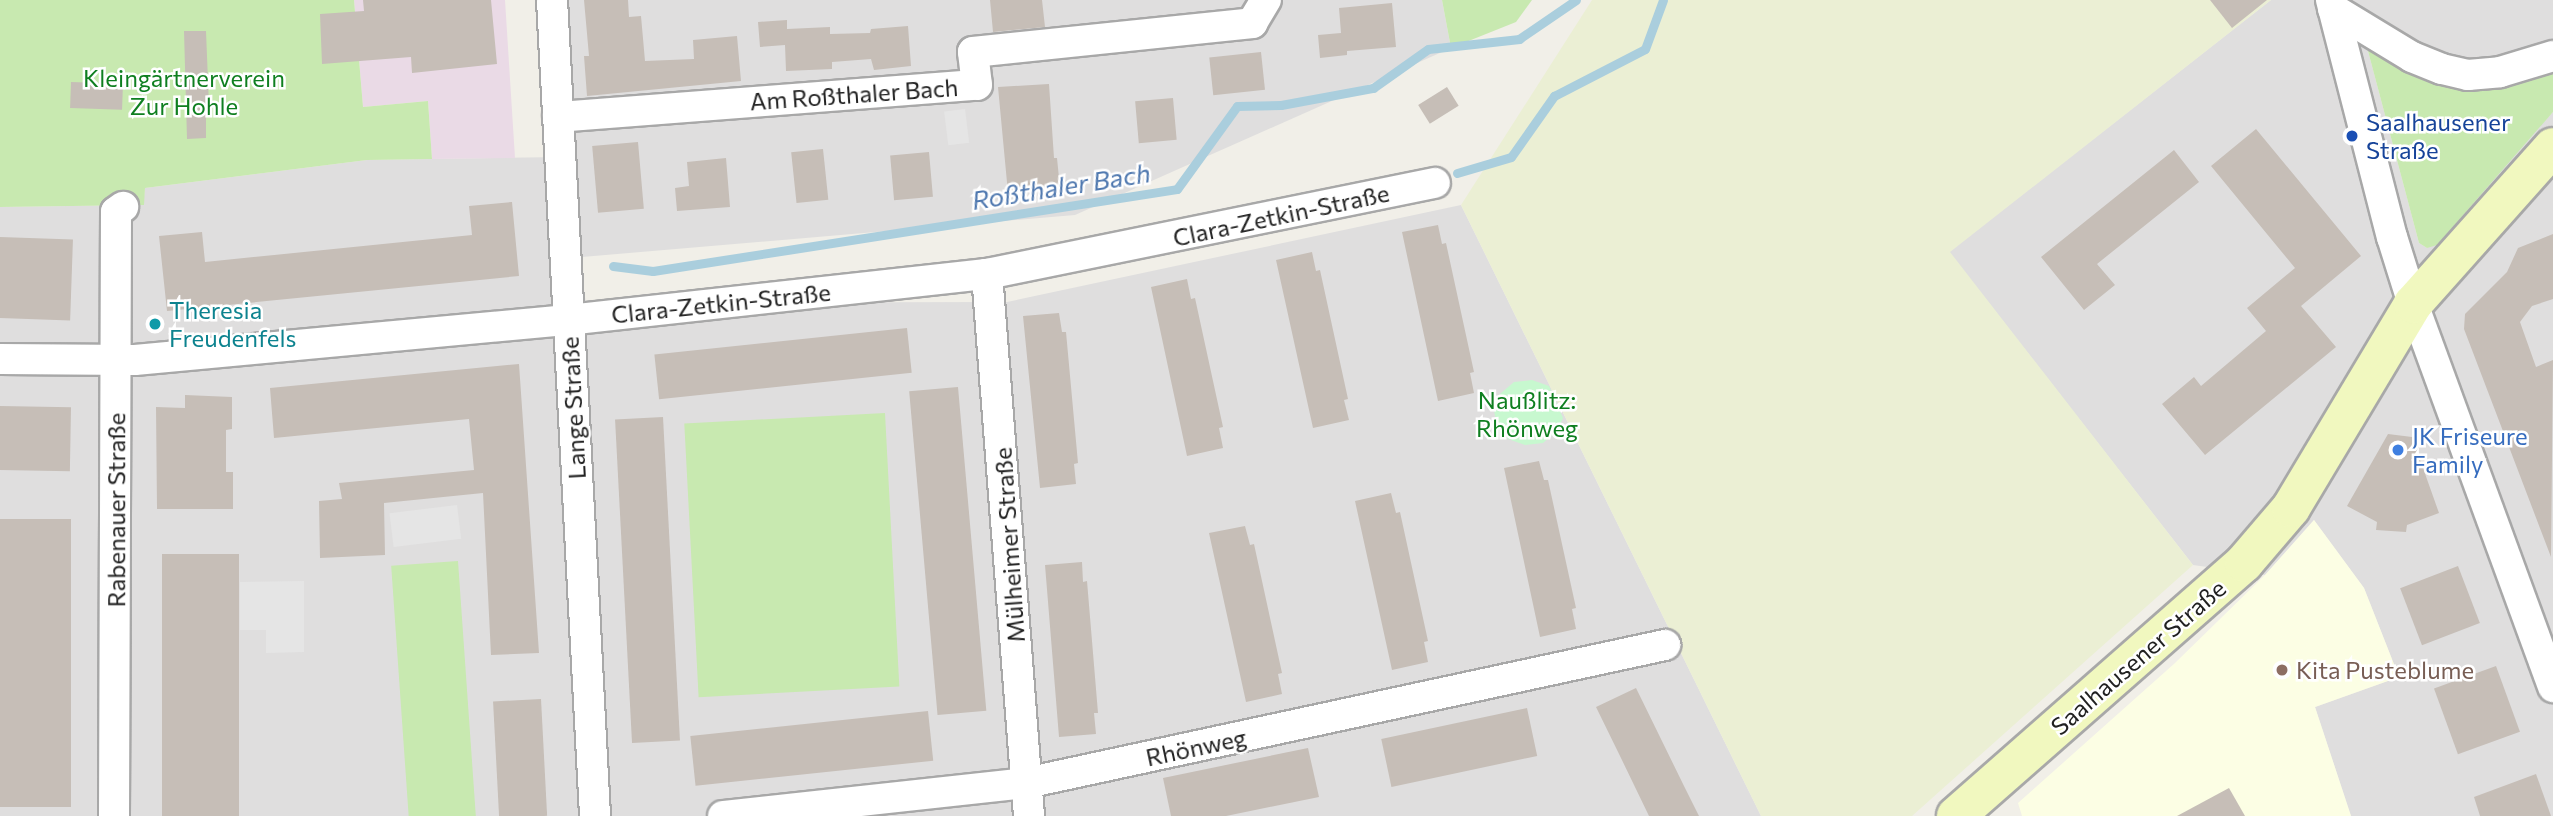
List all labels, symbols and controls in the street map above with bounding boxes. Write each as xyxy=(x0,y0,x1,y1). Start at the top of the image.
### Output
park label: Kleingärtnerverein Zur Hohle xyxy=(83,64,285,120)
street label: Am Roßthaler Bach xyxy=(749,72,959,116)
place label: Saalhausener Straße xyxy=(2366,108,2511,164)
marker: Saalhausener Straße xyxy=(2344,128,2360,144)
water label: Roßthaler Bach xyxy=(969,156,1153,216)
street label: Clara-Zetkin-Straße xyxy=(1170,178,1392,252)
street label: Clara-Zetkin-Straße xyxy=(610,277,832,329)
place label: Theresia Freudenfels xyxy=(169,296,296,352)
marker: Theresia Freudenfels xyxy=(147,316,163,332)
street label: Lange Straße xyxy=(555,336,591,480)
park label: Naußlitz: Rhönweg xyxy=(1476,386,1578,442)
street label: Rabenauer Straße xyxy=(102,413,130,607)
place label: JK Friseure Family xyxy=(2412,422,2528,478)
marker: JK Friseure Family xyxy=(2390,442,2406,458)
street label: Mülheimer Straße xyxy=(988,446,1030,644)
street label: Saalhausener Straße xyxy=(2045,573,2231,741)
place label: Kita Pusteblume xyxy=(2296,656,2474,684)
marker: Kita Pusteblume xyxy=(2274,662,2290,678)
street label: Rhönweg xyxy=(1143,722,1249,772)

